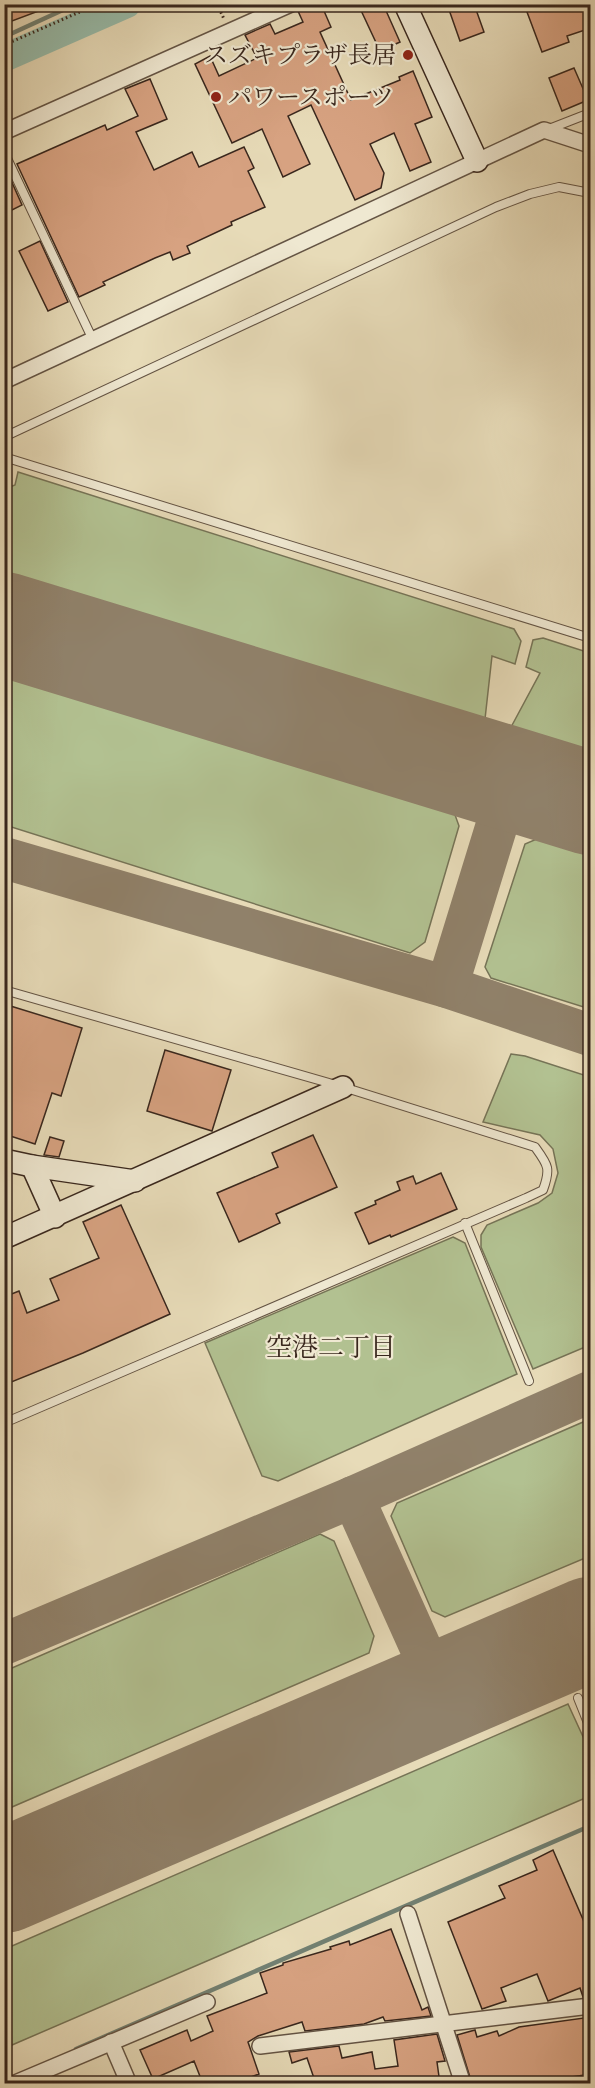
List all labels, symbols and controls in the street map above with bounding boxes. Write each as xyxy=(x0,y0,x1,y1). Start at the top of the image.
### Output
place label: スズキプラザ長居 xyxy=(204,40,396,74)
marker: スズキプラザ長居 xyxy=(401,48,415,62)
place label: パワースポーツ xyxy=(228,82,394,116)
marker: パワースポーツ xyxy=(209,90,223,104)
district label: 空港二丁目 xyxy=(266,1331,396,1368)

